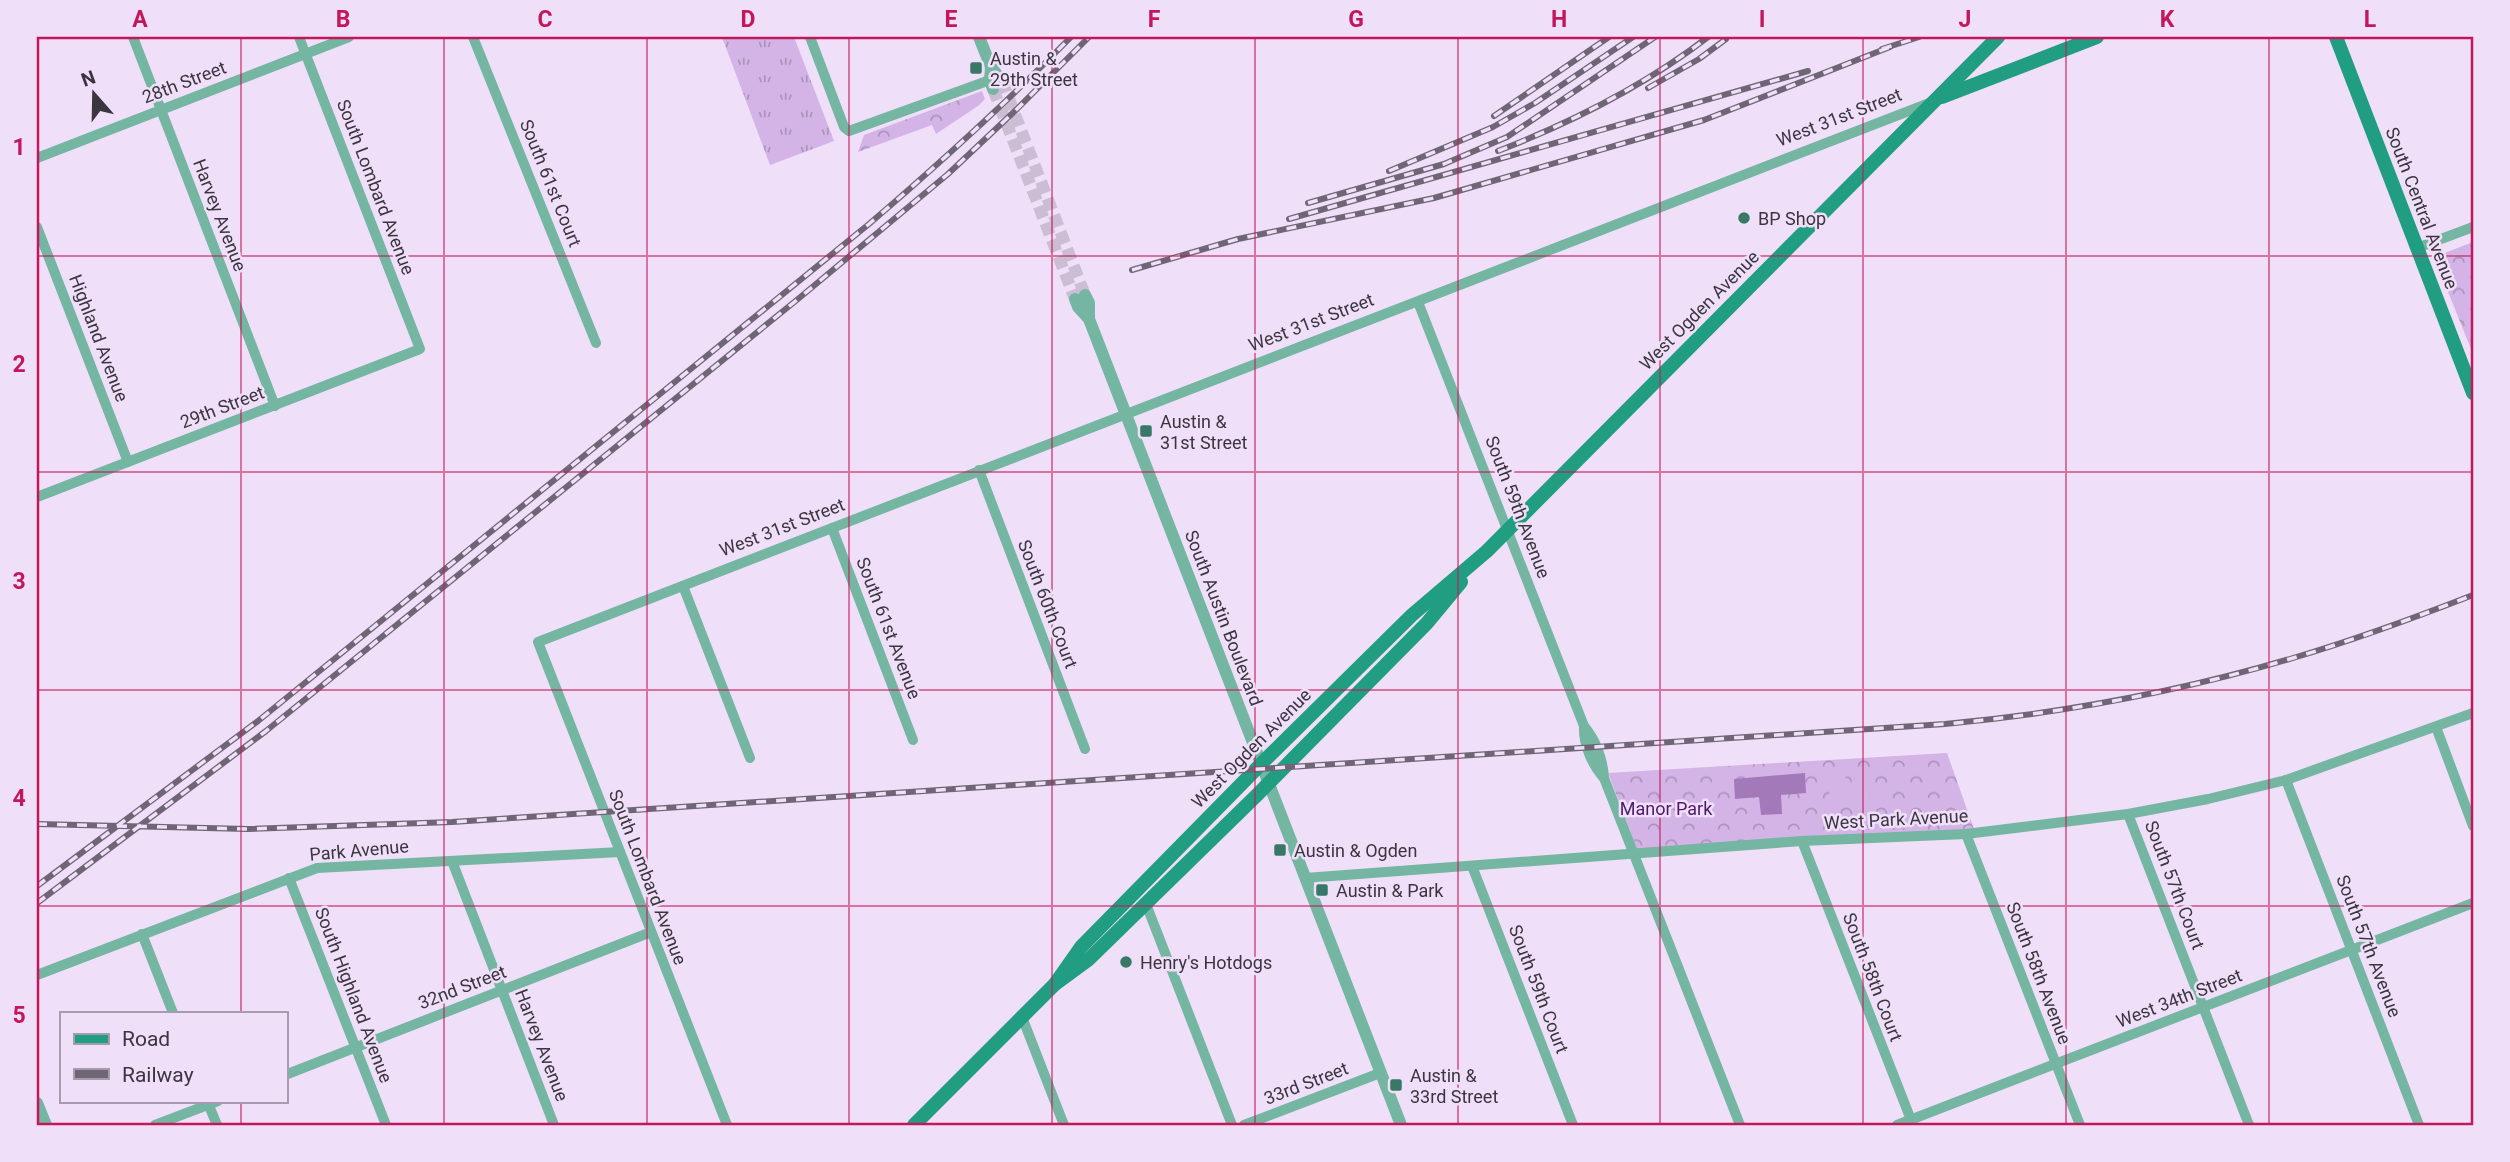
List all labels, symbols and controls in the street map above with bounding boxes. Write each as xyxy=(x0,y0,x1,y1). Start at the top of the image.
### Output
text: A xyxy=(132,6,148,33)
text: B xyxy=(336,6,350,33)
text: C xyxy=(537,6,553,33)
text: D xyxy=(741,6,755,33)
text: E xyxy=(945,6,958,33)
text: F xyxy=(1148,6,1161,33)
text: G xyxy=(1348,6,1364,33)
text: H xyxy=(1551,6,1567,33)
text: I xyxy=(1759,6,1765,33)
text: J xyxy=(1959,6,1971,33)
text: K xyxy=(2160,6,2175,33)
text: L xyxy=(2364,6,2376,33)
place label: Austin & 29th Street xyxy=(990,48,1078,90)
street label: 28th Street xyxy=(139,56,229,108)
north arrow xyxy=(60,60,130,130)
marker: Austin & 29th Street xyxy=(968,60,984,76)
text: N xyxy=(78,65,99,92)
street label: West 31st Street xyxy=(1774,83,1905,150)
street label: South Lombard Avenue xyxy=(333,96,419,278)
street label: South 61st Court xyxy=(516,116,586,250)
street label: South Central Avenue xyxy=(2381,124,2463,292)
text: 1 xyxy=(12,134,26,161)
street label: Harvey Avenue xyxy=(189,156,251,274)
place label: BP Shop xyxy=(1758,208,1826,229)
marker: BP Shop xyxy=(1736,210,1752,226)
street label: West Ogden Avenue xyxy=(1635,246,1763,374)
street label: Highland Avenue xyxy=(65,271,133,405)
street label: West 31st Street xyxy=(1246,288,1377,355)
text: 2 xyxy=(12,351,26,378)
street label: 29th Street xyxy=(177,381,267,433)
place label: Austin & 31st Street xyxy=(1160,411,1247,453)
marker: Austin & 31st Street xyxy=(1138,423,1154,439)
street label: South 59th Avenue xyxy=(1481,433,1555,581)
street label: West 31st Street xyxy=(717,493,848,560)
street label: South Austin Boulevard xyxy=(1181,527,1267,709)
street label: South 60th Court xyxy=(1014,537,1082,671)
street label: South 61st Avenue xyxy=(852,554,926,702)
text: 3 xyxy=(12,568,26,595)
street label: West Ogden Avenue xyxy=(1187,684,1315,812)
text: 4 xyxy=(12,785,26,812)
street label: South Lombard Avenue xyxy=(605,786,691,968)
park label: Manor Park xyxy=(1620,798,1713,819)
street label: West Park Avenue xyxy=(1823,805,1969,833)
street label: South 57th Court xyxy=(2141,818,2209,952)
street label: Park Avenue xyxy=(308,835,410,865)
place label: Austin & Ogden xyxy=(1294,840,1417,861)
marker: Austin & Ogden xyxy=(1272,842,1288,858)
street label: South 57th Avenue xyxy=(2332,872,2406,1020)
place label: Austin & Park xyxy=(1336,880,1444,901)
marker: Austin & Park xyxy=(1314,882,1330,898)
street label: South 58th Avenue xyxy=(2002,899,2076,1047)
street label: South Highland Avenue xyxy=(311,904,397,1086)
street label: South 58th Court xyxy=(1839,910,1907,1044)
street label: South 59th Court xyxy=(1505,922,1573,1056)
place label: Henry's Hotdogs xyxy=(1140,952,1272,973)
marker: Henry's Hotdogs xyxy=(1118,954,1134,970)
street label: 32nd Street xyxy=(415,961,509,1013)
street label: West 34th Street xyxy=(2113,964,2245,1032)
street label: Harvey Avenue xyxy=(511,986,573,1104)
text: 5 xyxy=(12,1002,26,1029)
legend xyxy=(60,1012,287,1102)
text: Road xyxy=(122,1027,170,1051)
street label: 33rd Street xyxy=(1261,1057,1351,1109)
text: Railway xyxy=(122,1063,194,1087)
place label: Austin & 33rd Street xyxy=(1410,1065,1498,1107)
marker: Austin & 33rd Street xyxy=(1388,1077,1404,1093)

